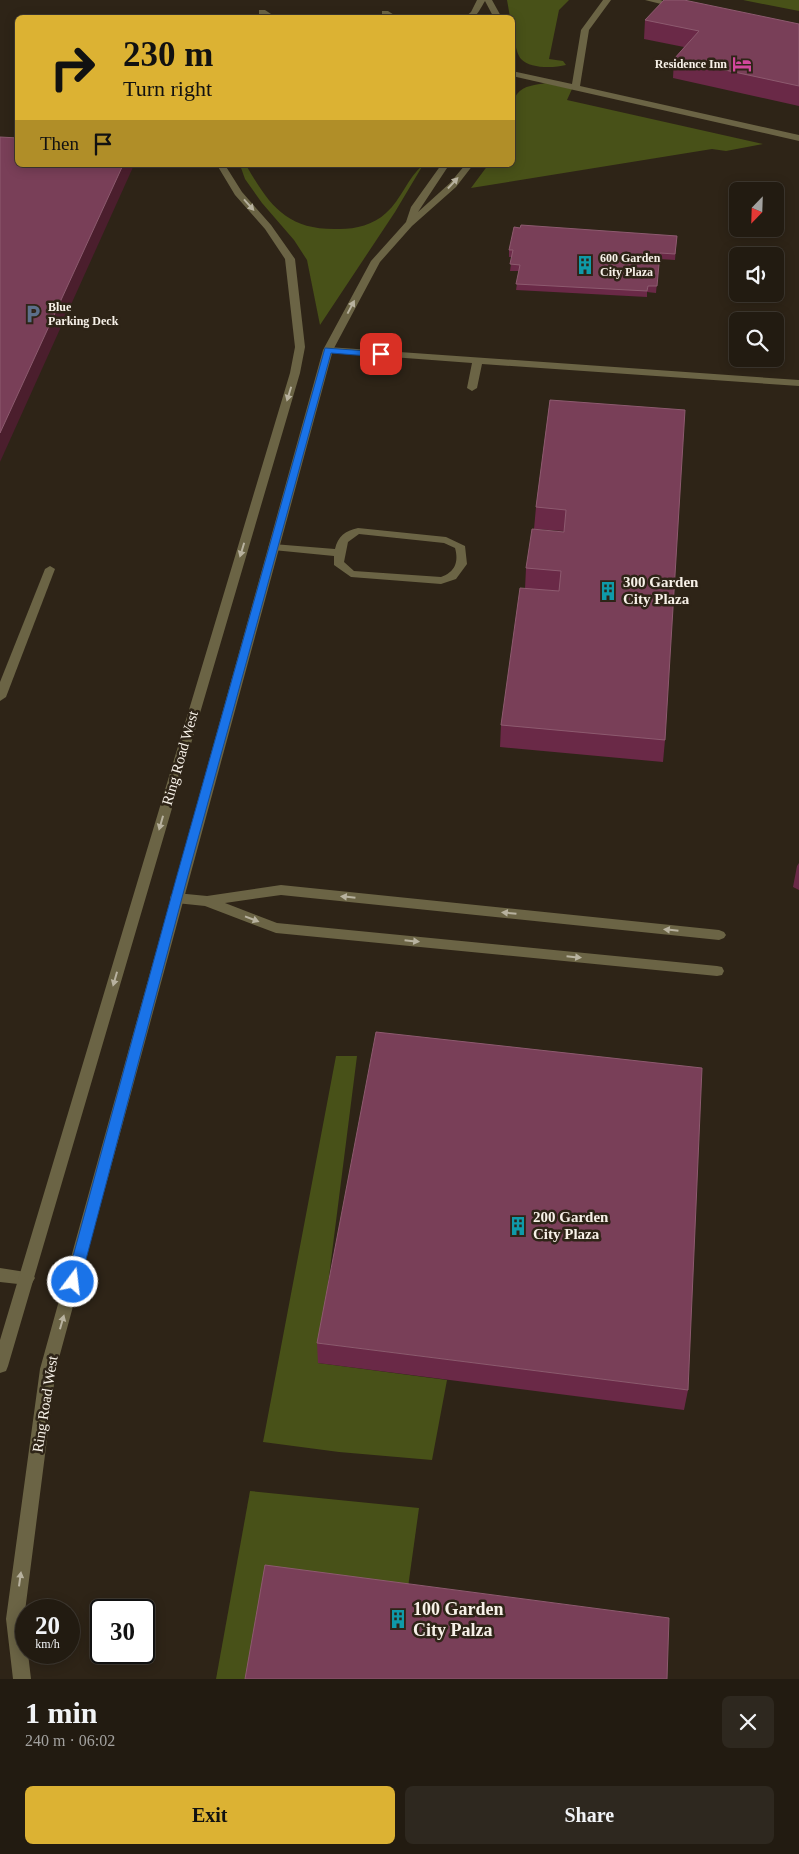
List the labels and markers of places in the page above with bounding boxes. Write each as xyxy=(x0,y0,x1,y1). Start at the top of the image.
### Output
hotel icon: Residence Inn xyxy=(731,53,753,75)
place label: Residence Inn xyxy=(655,57,727,71)
place label: 600 Garden City Plaza xyxy=(600,251,661,279)
building icon: 600 Garden City Plaza xyxy=(574,254,596,276)
place label: Blue Parking Deck xyxy=(48,300,119,328)
parking icon: Blue Parking Deck xyxy=(22,303,44,325)
pin xyxy=(360,333,402,375)
place label: 300 Garden City Plaza xyxy=(623,574,699,607)
building icon: 300 Garden City Plaza xyxy=(597,580,619,602)
place label: 200 Garden City Plaza xyxy=(533,1209,609,1242)
building icon: 200 Garden City Plaza xyxy=(507,1215,529,1237)
place label: 100 Garden City Palza xyxy=(413,1599,504,1640)
building icon: 100 Garden City Palza xyxy=(387,1608,409,1630)

